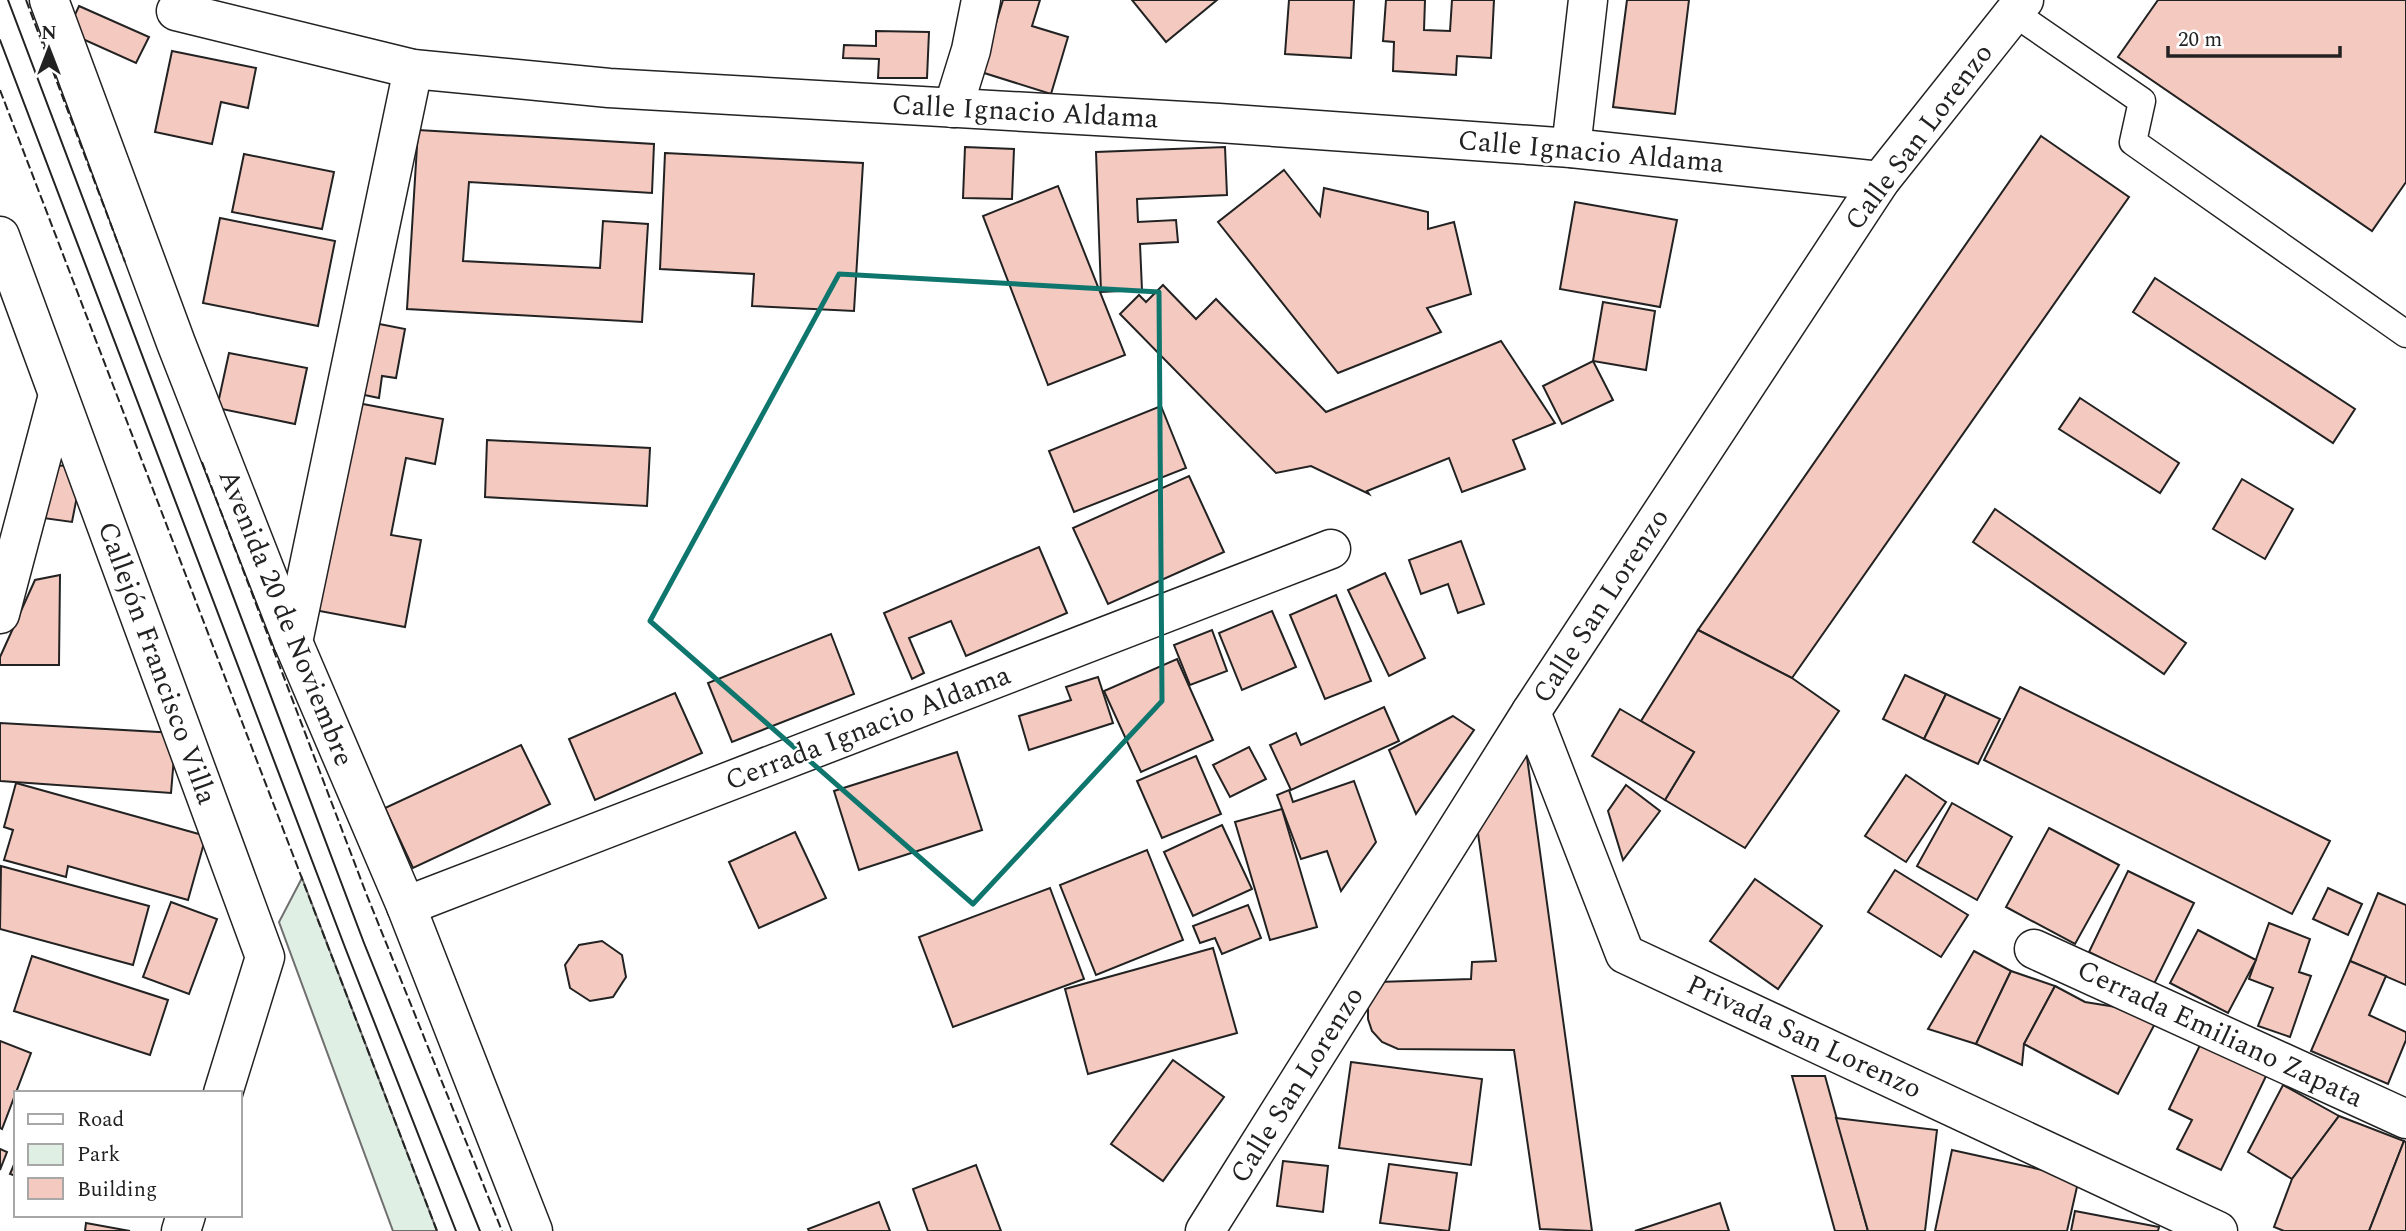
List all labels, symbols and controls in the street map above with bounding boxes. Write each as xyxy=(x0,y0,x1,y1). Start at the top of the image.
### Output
north arrow xyxy=(14,14,84,84)
scale bar xyxy=(2168,14,2340,58)
text: N xyxy=(41,19,57,48)
text: 20 m xyxy=(2178,24,2222,56)
street label: Calle San Lorenzo xyxy=(1834,34,2004,240)
street label: Calle Ignacio Aldama xyxy=(891,84,1160,140)
street label: Calle Ignacio Aldama xyxy=(1456,119,1726,185)
street label: Avenida 20 de Noviembre xyxy=(207,463,365,773)
street label: Calle San Lorenzo xyxy=(1522,500,1680,712)
street label: Callejón Francisco Villa xyxy=(86,515,228,811)
street label: Cerrada Ignacio Aldama xyxy=(719,654,1017,802)
street label: Cerrada Emiliano Zapata xyxy=(2070,949,2371,1119)
street label: Privada San Lorenzo xyxy=(1679,964,1929,1110)
street label: Calle San Lorenzo xyxy=(1219,978,1375,1192)
legend xyxy=(14,1091,242,1217)
text: Road xyxy=(77,1104,124,1136)
text: Park xyxy=(77,1139,121,1171)
text: Building xyxy=(77,1174,157,1206)

